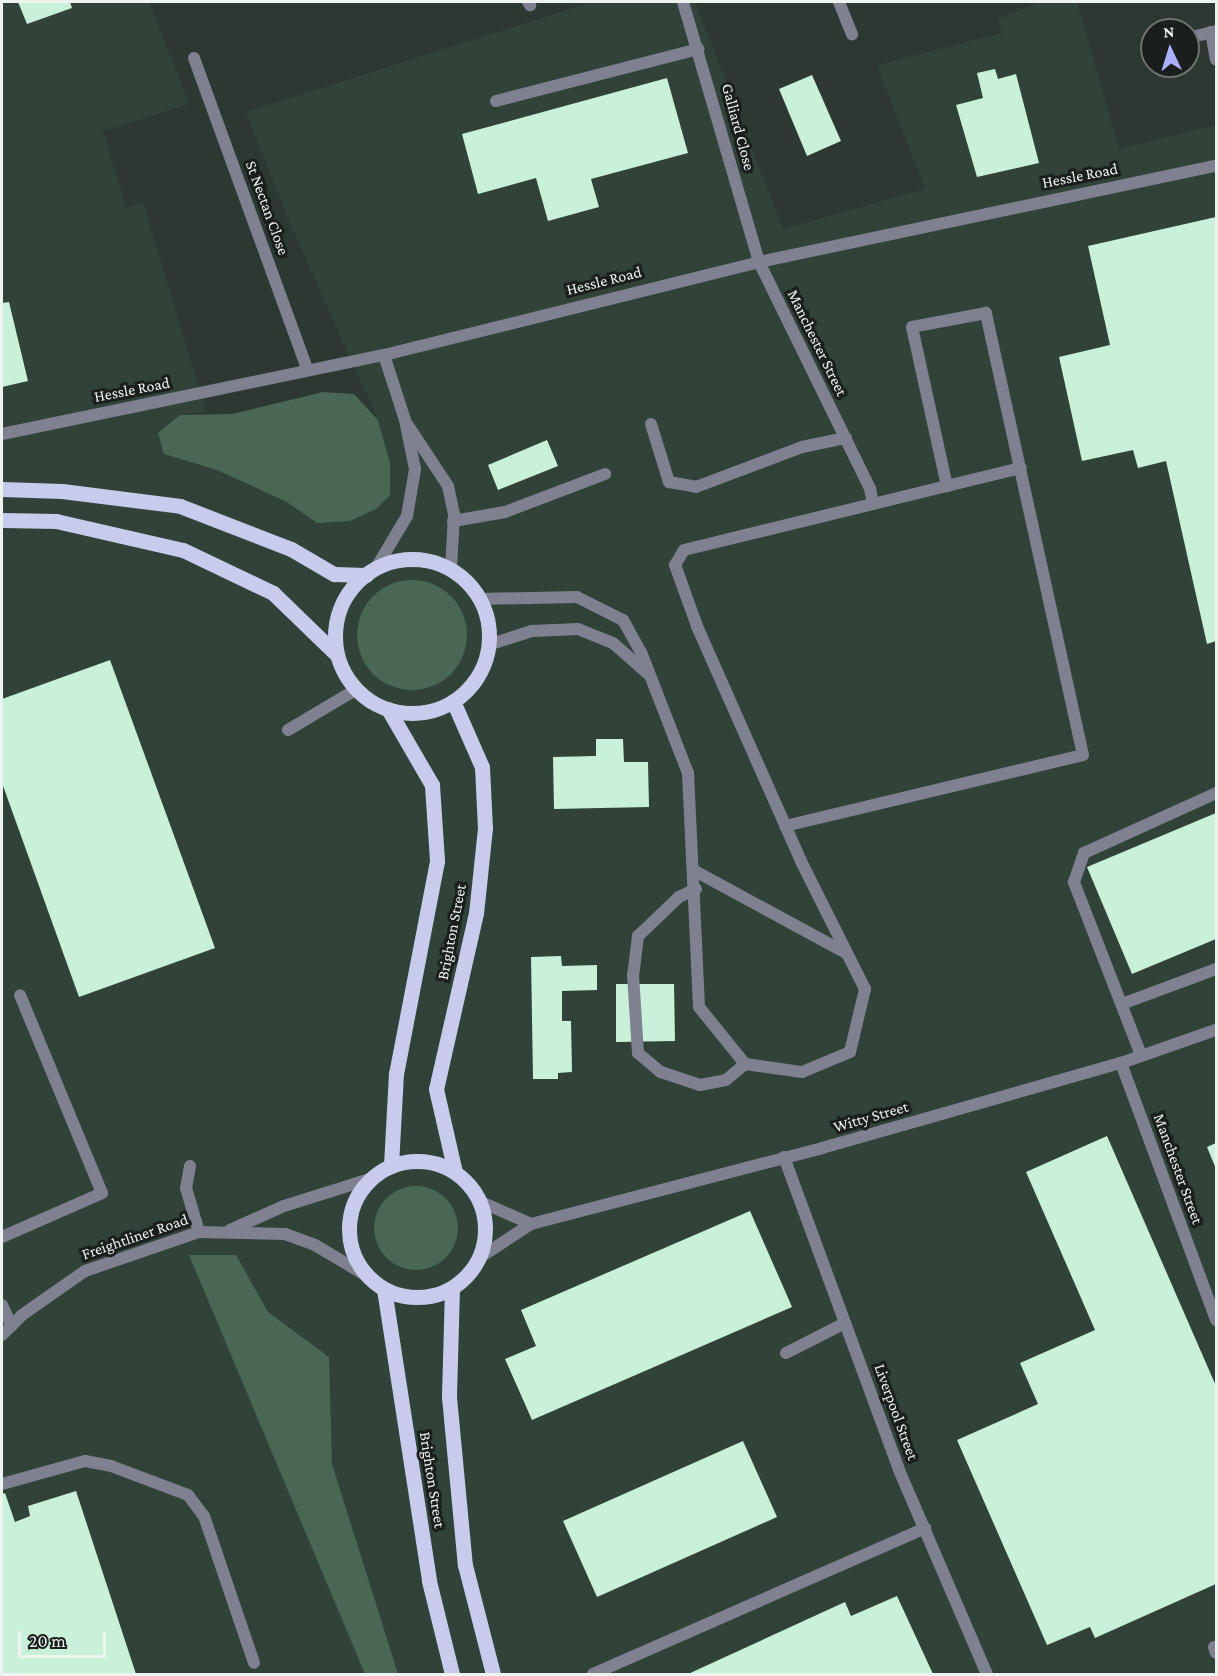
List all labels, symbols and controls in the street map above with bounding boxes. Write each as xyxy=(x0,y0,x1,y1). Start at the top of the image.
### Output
north arrow xyxy=(1140,18,1200,78)
text: N xyxy=(1163,23,1175,40)
street label: Galliard Close xyxy=(717,81,759,173)
street label: St Nectan Close xyxy=(241,158,293,258)
street label: Hessle Road xyxy=(1040,159,1120,193)
street label: Hessle Road xyxy=(564,262,644,300)
street label: Manchester Street xyxy=(783,287,851,399)
street label: Hessle Road xyxy=(92,373,172,407)
street label: Brighton Street xyxy=(433,882,471,982)
street label: Witty Street xyxy=(831,1097,911,1137)
street label: Manchester Street xyxy=(1149,1111,1207,1227)
street label: Freightliner Road xyxy=(79,1210,191,1264)
street label: Liverpool Street xyxy=(870,1361,922,1463)
street label: Brighton Street xyxy=(415,1431,449,1529)
scale bar xyxy=(21,1619,110,1657)
text: 20 m xyxy=(29,1631,66,1651)

